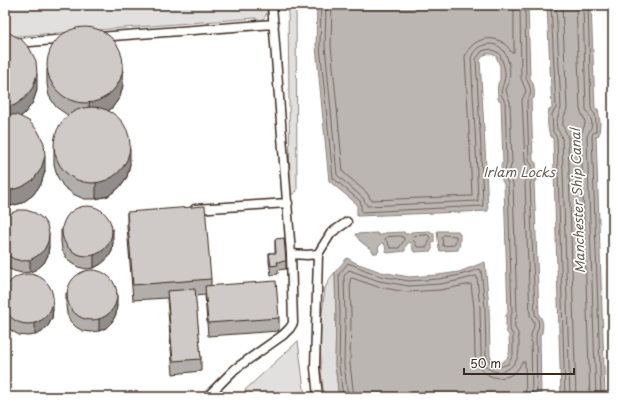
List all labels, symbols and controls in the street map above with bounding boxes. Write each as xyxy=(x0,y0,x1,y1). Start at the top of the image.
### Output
water label: Manchester Ship Canal xyxy=(565,126,589,274)
water label: Irlam Locks xyxy=(483,162,557,181)
scale bar xyxy=(464,350,574,376)
text: 50 m xyxy=(470,354,501,372)

